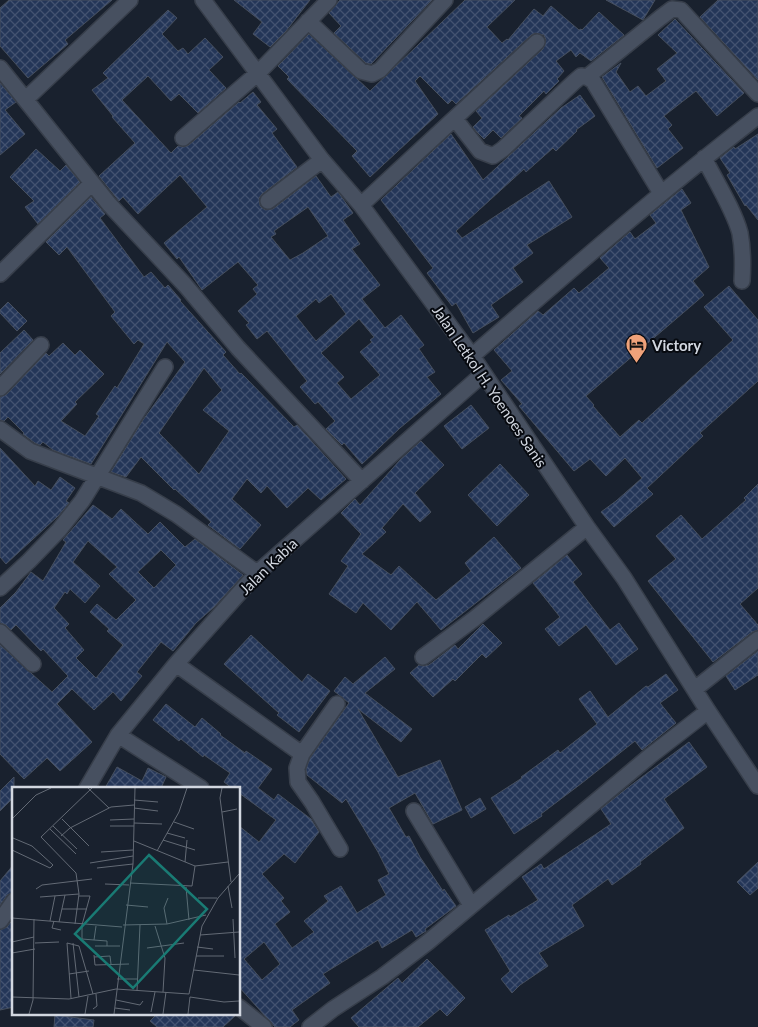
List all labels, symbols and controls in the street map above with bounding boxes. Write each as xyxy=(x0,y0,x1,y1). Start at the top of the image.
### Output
street label: Jalan Letkol H. Yoenoes Sanis xyxy=(429,302,551,470)
hotel icon: Victory xyxy=(624,333,648,364)
place label: Victory xyxy=(651,336,701,354)
street label: Jalan Kabia xyxy=(235,534,301,598)
inset map xyxy=(12,787,240,1014)

